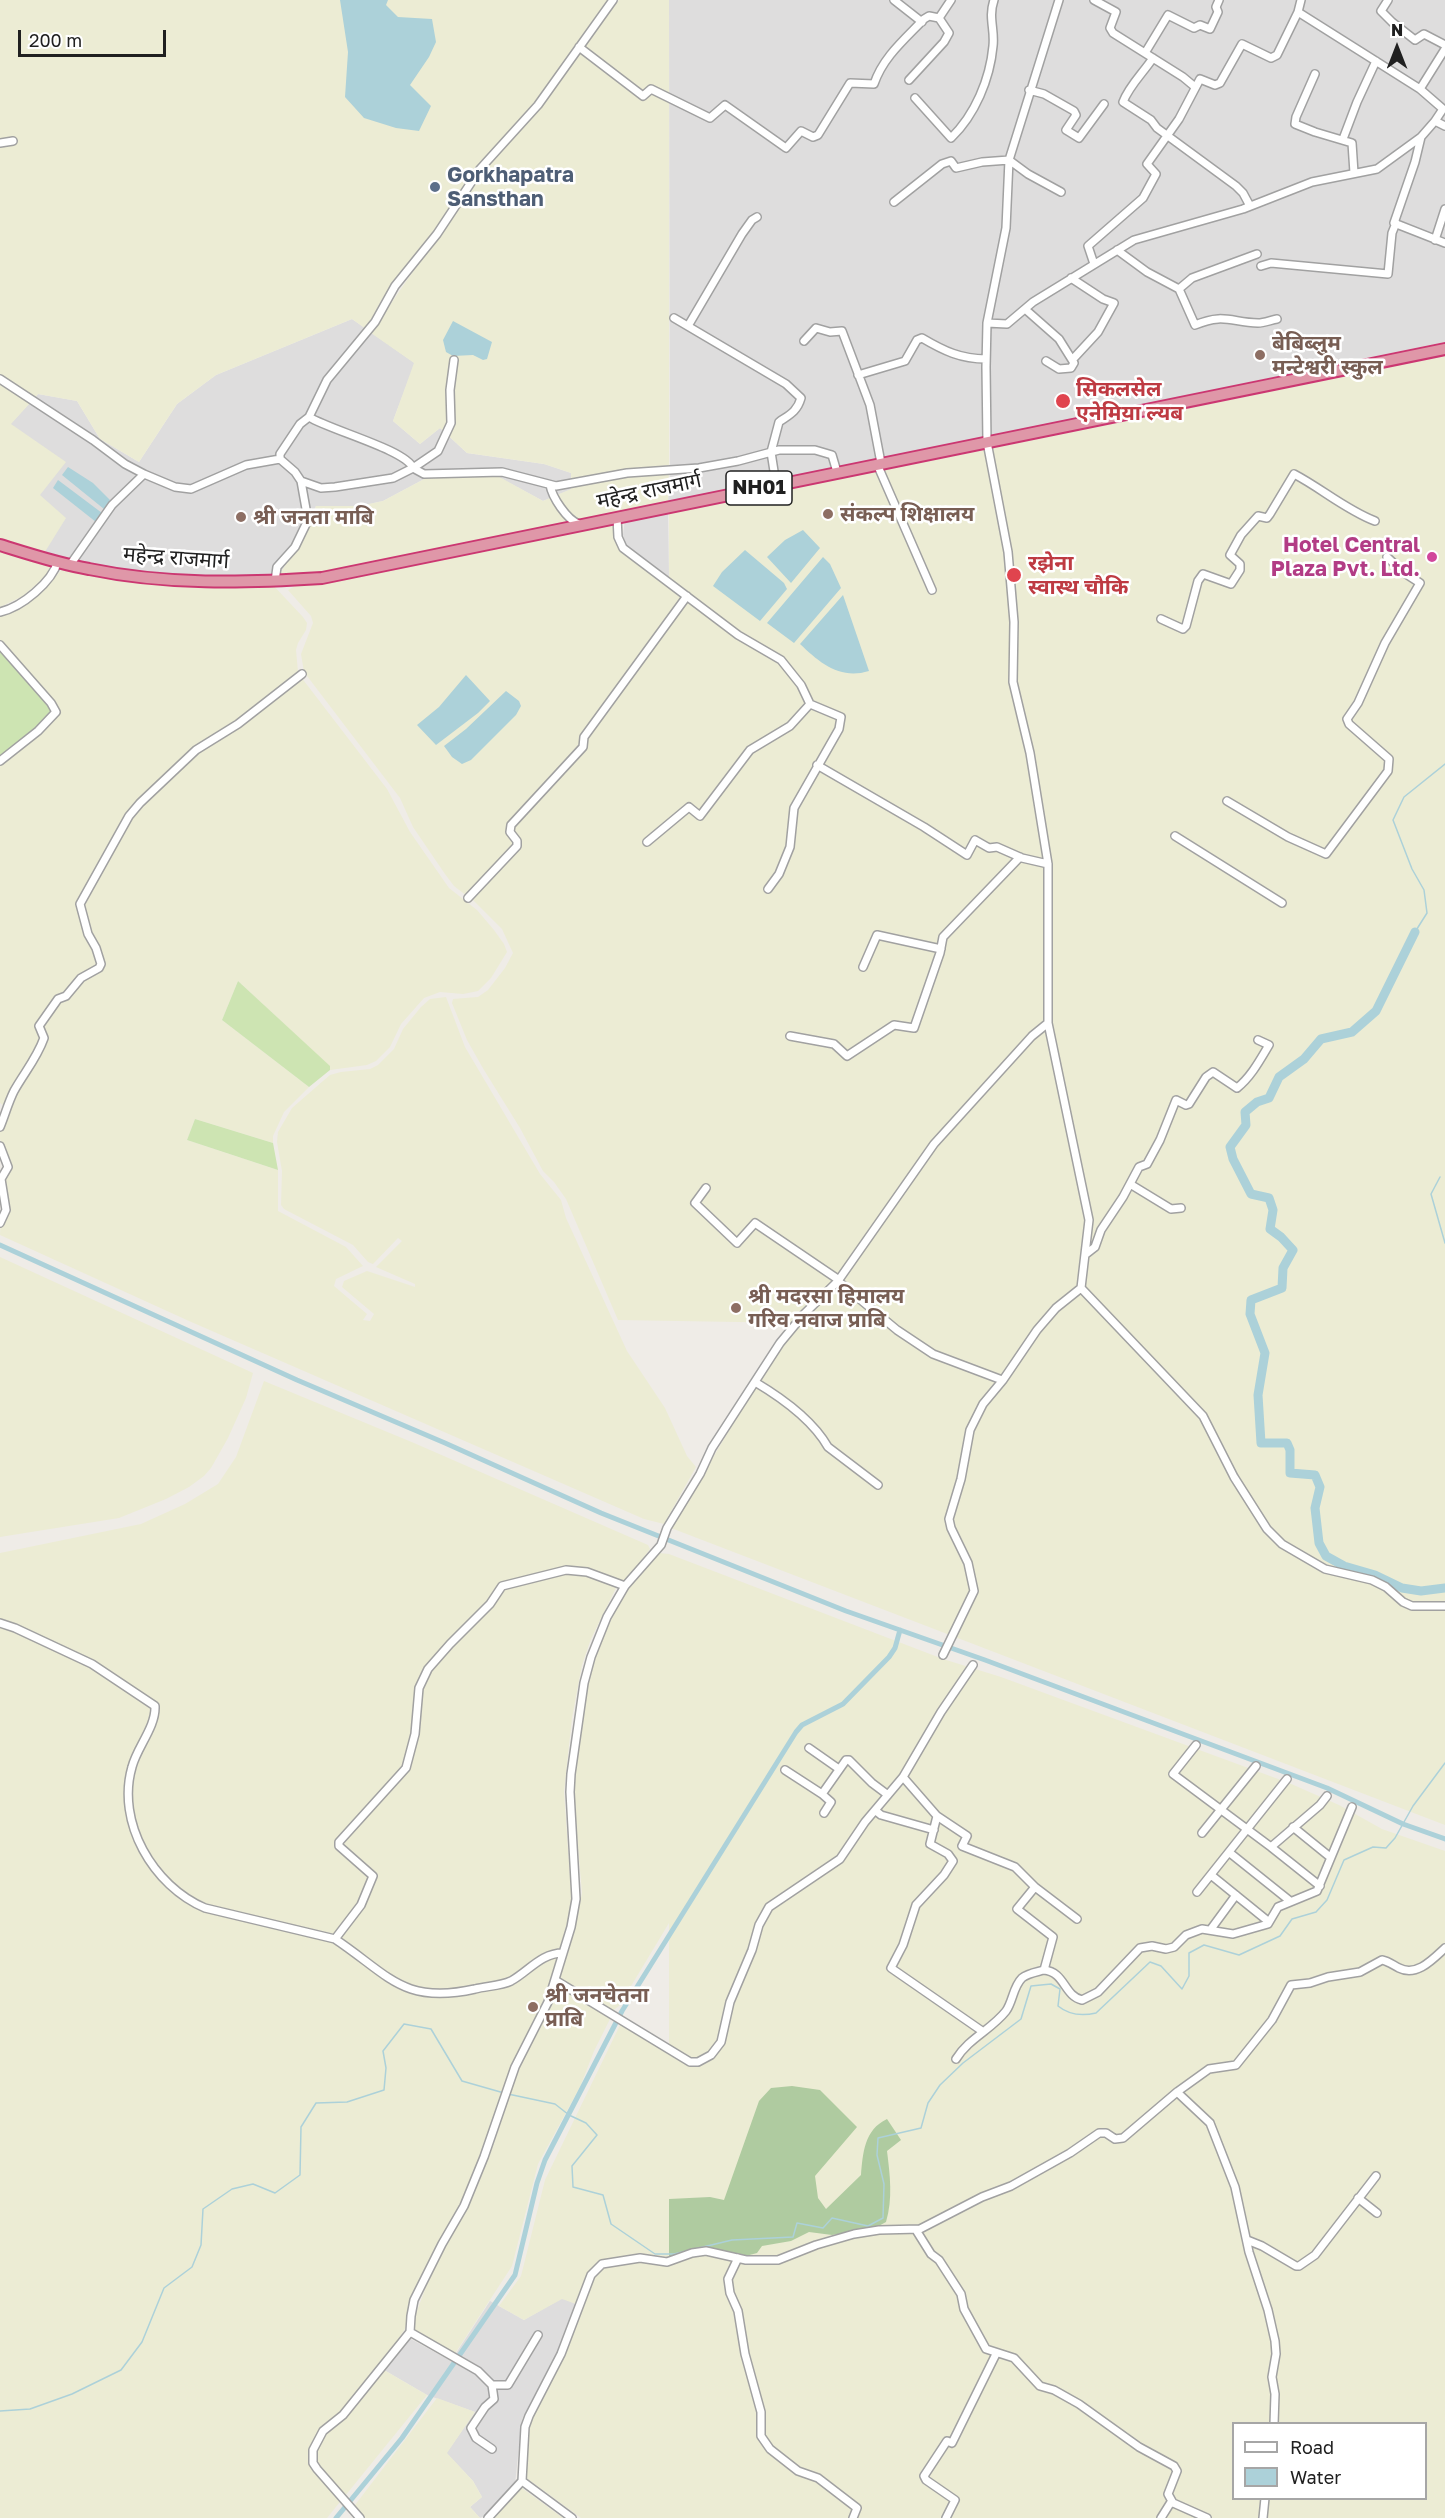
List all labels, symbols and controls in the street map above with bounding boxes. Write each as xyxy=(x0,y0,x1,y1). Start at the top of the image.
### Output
scale bar xyxy=(21,18,170,56)
north arrow xyxy=(1367,18,1427,78)
text: N xyxy=(1391,20,1403,40)
text: 200 m xyxy=(29,29,82,51)
place label: Gorkhapatra Sansthan xyxy=(447,162,574,212)
marker: Gorkhapatra Sansthan xyxy=(428,180,442,194)
place label: बेबिब्लुम मन्टेश्वरी स्कुल xyxy=(1272,330,1383,380)
marker: बेबिब्लुम मन्टेश्वरी स्कुल xyxy=(1253,348,1267,362)
place label: सिकलसेल एनेमिया ल्यब xyxy=(1076,376,1183,426)
marker: सिकलसेल एनेमिया ल्यब xyxy=(1054,392,1072,410)
street label: महेन्द्र राजमार्ग xyxy=(595,468,703,514)
road number: NH01 xyxy=(726,471,792,505)
place label: संकल्प शिक्षालय xyxy=(840,501,974,527)
place label: श्री जनता माबि xyxy=(253,504,374,530)
marker: संकल्प शिक्षालय xyxy=(821,507,835,521)
marker: श्री जनता माबि xyxy=(234,510,248,524)
place label: Hotel Central Plaza Pvt. Ltd. xyxy=(1271,532,1420,582)
street label: महेन्द्र राजमार्ग xyxy=(122,542,230,574)
place label: रझेना स्वास्थ चौकि xyxy=(1028,550,1128,600)
marker: Hotel Central Plaza Pvt. Ltd. xyxy=(1425,550,1439,564)
marker: रझेना स्वास्थ चौकि xyxy=(1005,566,1023,584)
place label: श्री मदरसा हिमालय गरिव नवाज प्राबि xyxy=(748,1283,904,1333)
marker: श्री मदरसा हिमालय गरिव नवाज प्राबि xyxy=(729,1301,743,1315)
place label: श्री जनचेतना प्राबि xyxy=(545,1982,649,2032)
marker: श्री जनचेतना प्राबि xyxy=(526,2000,540,2014)
legend xyxy=(1232,2422,1427,2500)
text: Road xyxy=(1290,2436,1334,2458)
text: Water xyxy=(1290,2466,1341,2488)

